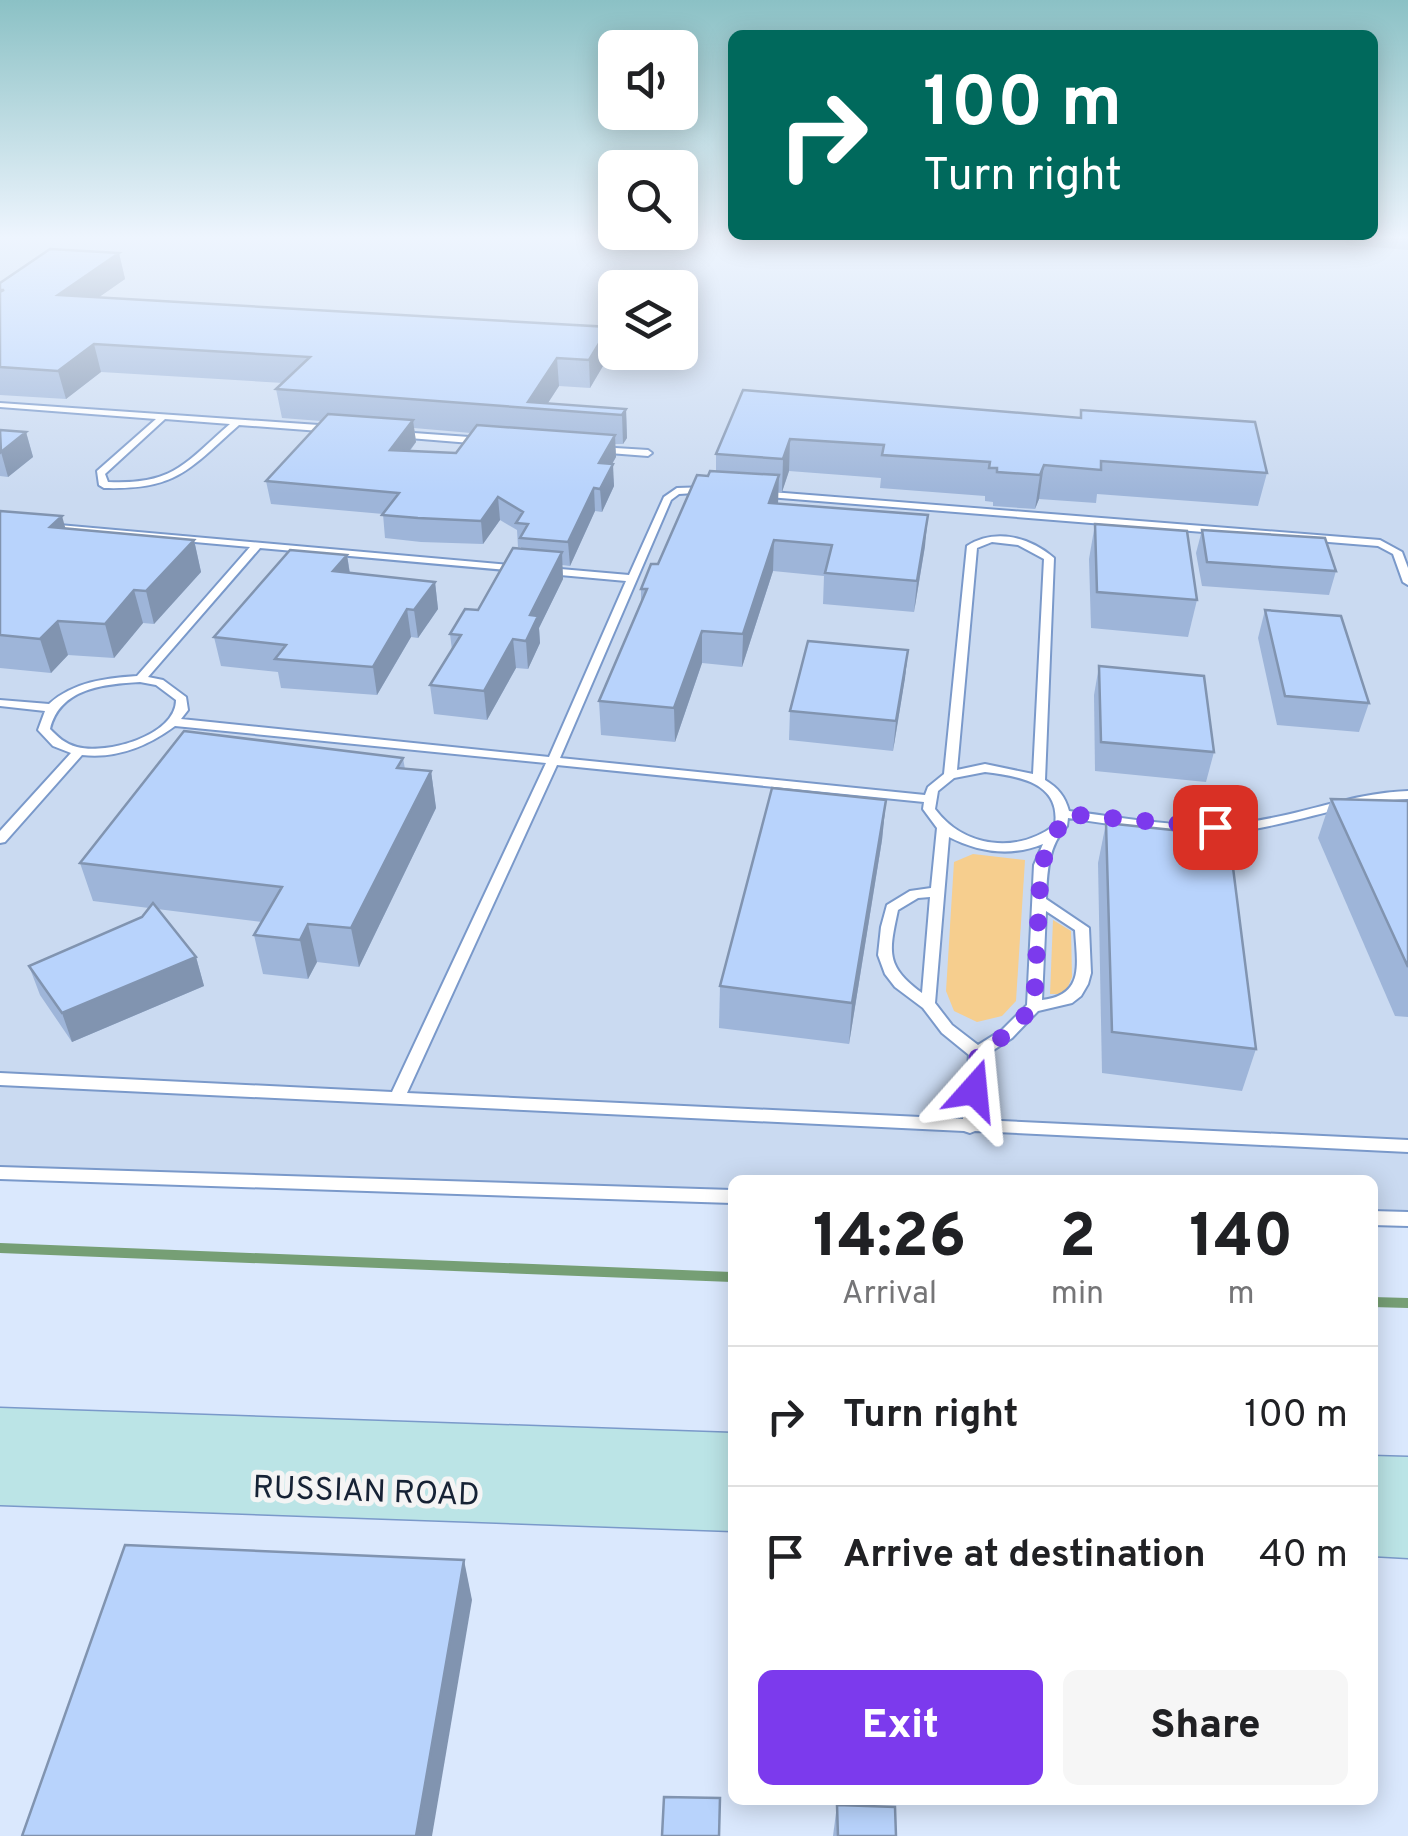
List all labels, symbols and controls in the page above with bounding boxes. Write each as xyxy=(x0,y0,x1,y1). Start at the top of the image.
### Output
map controls xyxy=(598,30,698,370)
button: sound xyxy=(598,30,698,130)
text: 100 m xyxy=(923,62,1122,151)
icon: right xyxy=(758,70,888,200)
text: Turn right xyxy=(923,149,1122,206)
button: search xyxy=(598,150,698,250)
button: layers xyxy=(598,270,698,370)
pin xyxy=(1173,785,1258,870)
icon: arrive xyxy=(1188,800,1243,855)
position arrow xyxy=(922,1038,1026,1142)
text: 14:26 xyxy=(813,1202,966,1278)
text: 2 xyxy=(1059,1202,1096,1278)
text: 140 xyxy=(1189,1202,1293,1278)
text: Arrival xyxy=(842,1275,937,1315)
text: min xyxy=(1051,1275,1104,1315)
text: m xyxy=(1227,1275,1255,1315)
icon: right xyxy=(758,1389,813,1444)
text: Turn right xyxy=(843,1392,1018,1441)
text: 100 m xyxy=(1244,1392,1348,1441)
street label: RUSSIAN ROAD xyxy=(252,1469,480,1517)
icon: arrive xyxy=(758,1529,813,1584)
text: Arrive at destination xyxy=(843,1532,1206,1581)
text: 40 m xyxy=(1259,1532,1348,1581)
button: Exit xyxy=(758,1670,1043,1785)
button: Share xyxy=(1063,1670,1348,1785)

